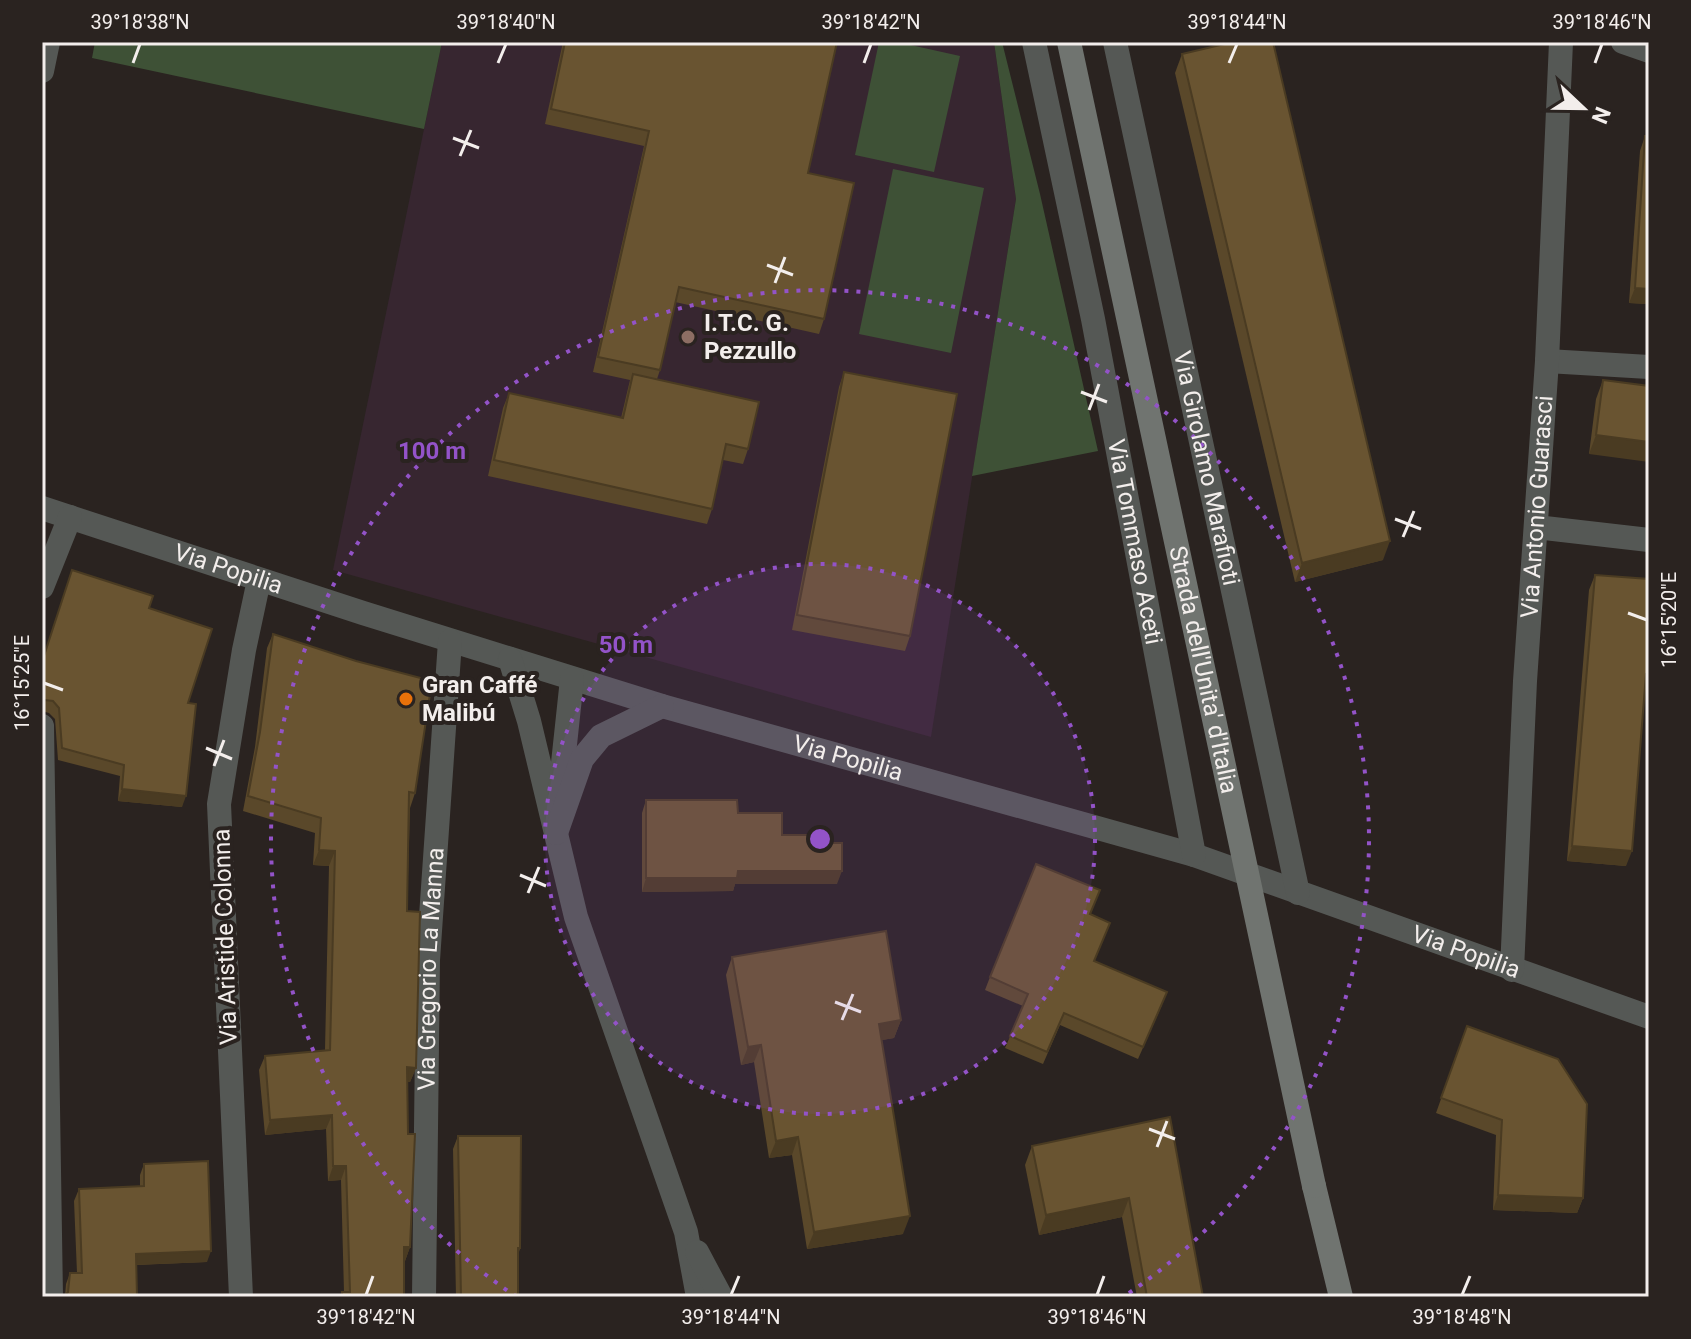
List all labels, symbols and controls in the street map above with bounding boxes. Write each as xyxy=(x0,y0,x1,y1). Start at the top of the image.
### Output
text: 39°18'38"N xyxy=(90,10,190,34)
text: 39°18'40"N xyxy=(456,10,556,34)
text: 39°18'42"N xyxy=(821,10,921,34)
text: 39°18'44"N xyxy=(1187,10,1287,34)
text: 39°18'46"N xyxy=(1552,10,1652,34)
north arrow xyxy=(1543,68,1623,148)
text: N xyxy=(1587,103,1616,127)
place label: I.T.C. G. Pezzullo xyxy=(704,309,796,365)
marker: I.T.C. G. Pezzullo xyxy=(679,328,697,346)
street label: Via Girolamo Marafioti xyxy=(1168,348,1245,588)
street label: Via Antonio Guarasci xyxy=(1515,394,1559,619)
text: 100 m xyxy=(398,437,466,465)
street label: Via Tommaso Aceti xyxy=(1102,437,1168,647)
street label: Via Popilia xyxy=(170,538,286,600)
street label: Strada dell'Unita' d'Italia xyxy=(1163,543,1244,796)
text: 16°15'20"E xyxy=(1657,572,1681,668)
text: 50 m xyxy=(599,631,653,659)
text: 16°15'25"E xyxy=(10,635,34,731)
place label: Gran Caffé Malibú xyxy=(422,671,537,727)
marker: Gran Caffé Malibú xyxy=(397,690,415,708)
street label: Via Popilia xyxy=(790,729,906,787)
centre of rings xyxy=(806,825,834,853)
street label: Via Aristide Colonna xyxy=(207,828,243,1046)
street label: Via Gregorio La Manna xyxy=(412,847,450,1091)
street label: Via Popilia xyxy=(1408,920,1524,984)
text: 39°18'42"N xyxy=(316,1305,416,1329)
text: 39°18'44"N xyxy=(681,1305,781,1329)
text: 39°18'46"N xyxy=(1047,1305,1147,1329)
text: 39°18'48"N xyxy=(1412,1305,1512,1329)

